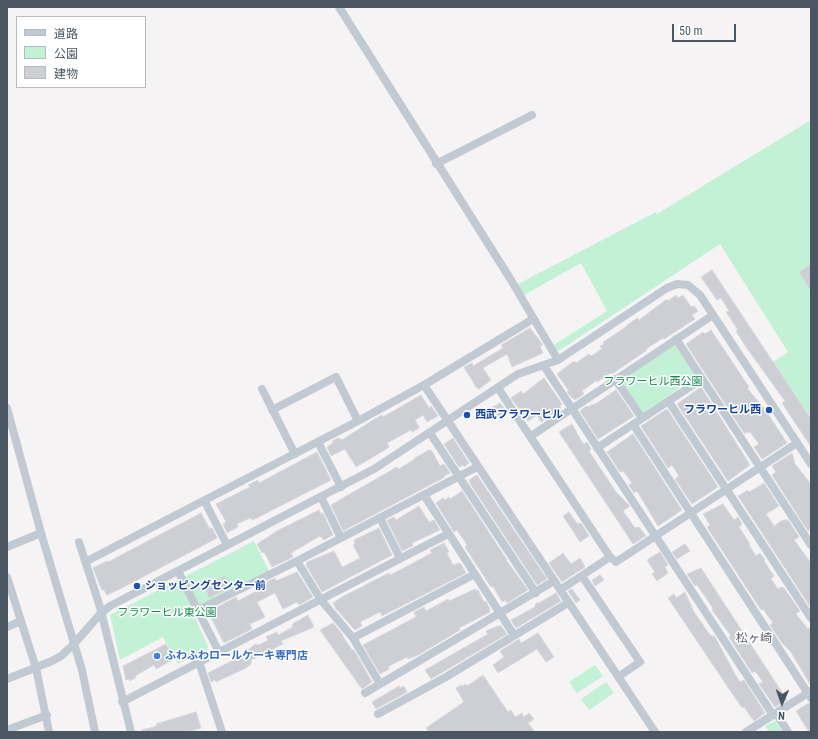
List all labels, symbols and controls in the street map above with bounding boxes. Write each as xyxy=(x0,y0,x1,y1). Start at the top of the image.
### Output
legend xyxy=(16,16,146,88)
scale bar xyxy=(674,16,738,42)
text: 50 m xyxy=(679,24,703,38)
text: 道路 xyxy=(54,27,78,41)
text: 公園 xyxy=(54,47,78,61)
text: 建物 xyxy=(54,67,78,81)
park label: フラワーヒル西公園 xyxy=(604,375,702,389)
place label: フラワーヒル西 xyxy=(684,403,761,417)
marker: フラワーヒル西 xyxy=(764,405,774,415)
place label: 西武フラワーヒル xyxy=(475,408,563,422)
marker: 西武フラワーヒル xyxy=(462,410,472,420)
place label: ショッピングセンター前 xyxy=(145,579,266,593)
marker: ショッピングセンター前 xyxy=(132,581,142,591)
park label: フラワーヒル東公園 xyxy=(118,606,216,620)
district label: 松ヶ崎 xyxy=(736,632,772,646)
place label: ふわふわロールケーキ専門店 xyxy=(165,649,308,663)
marker: ふわふわロールケーキ専門店 xyxy=(152,651,162,661)
north arrow xyxy=(762,683,802,723)
text: N xyxy=(778,709,785,722)

